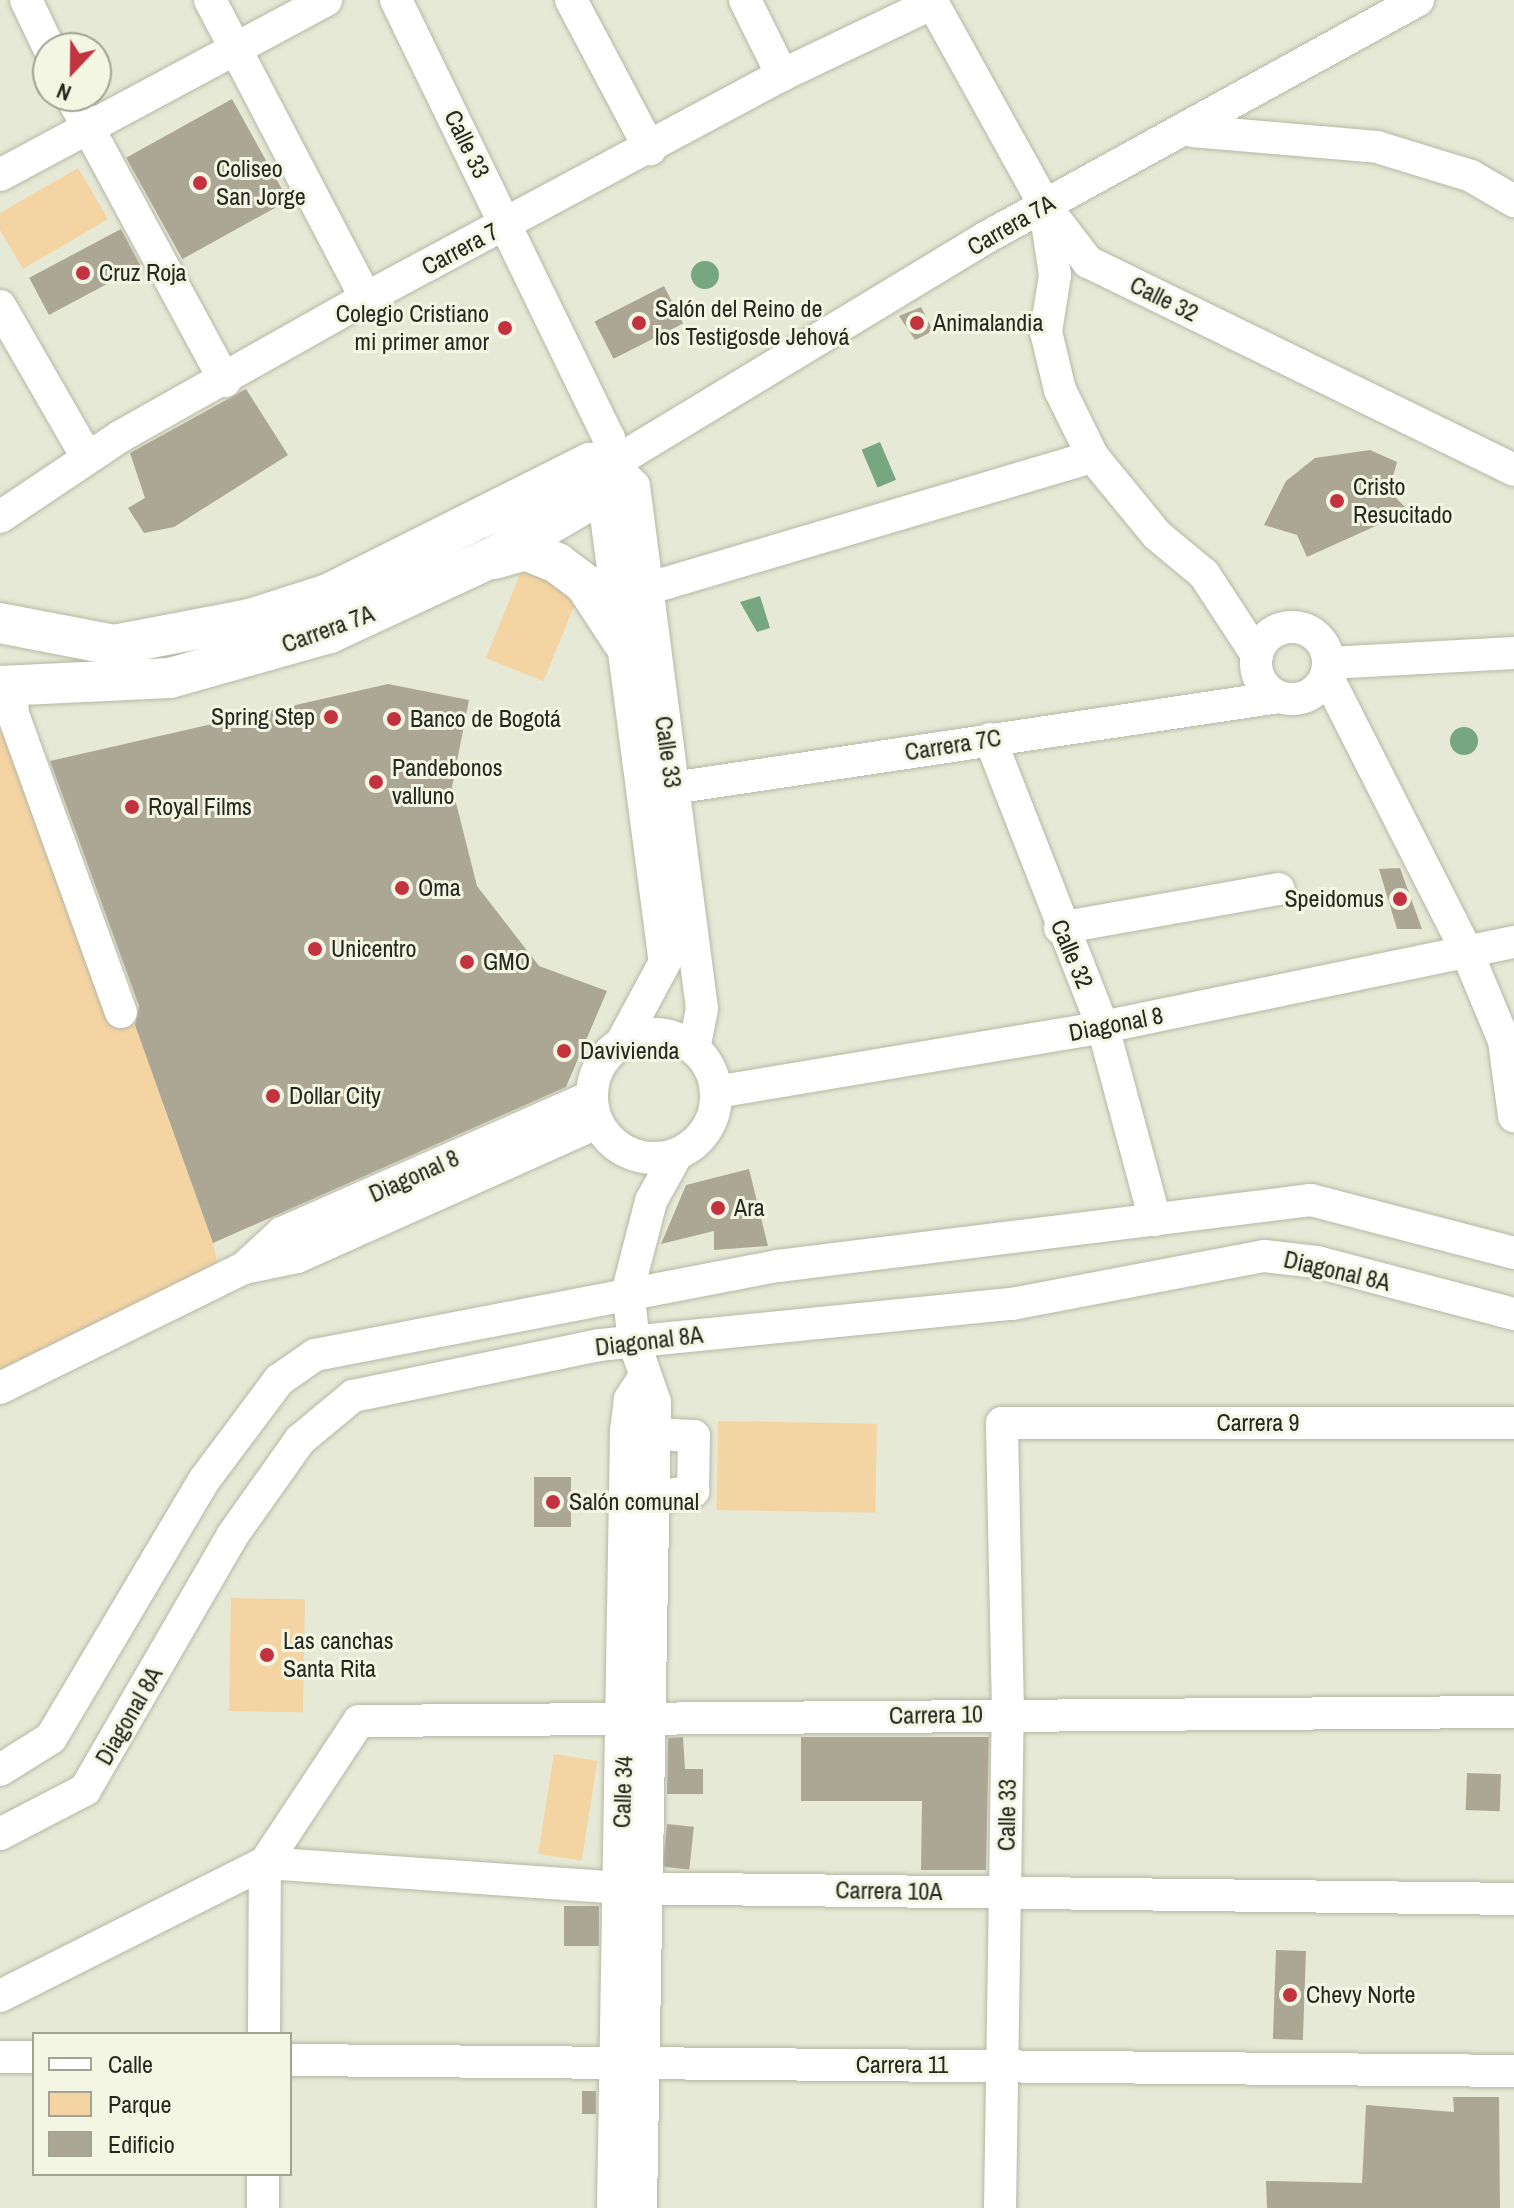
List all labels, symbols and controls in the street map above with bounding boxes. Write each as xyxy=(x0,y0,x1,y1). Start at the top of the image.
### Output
north arrow xyxy=(32,32,112,112)
text: N xyxy=(52,76,75,109)
street label: Calle 33 xyxy=(438,105,496,183)
place label: Coliseo San Jorge xyxy=(216,155,306,211)
marker: Coliseo San Jorge xyxy=(191,174,209,192)
street label: Carrera 7A xyxy=(962,188,1060,262)
street label: Carrera 7 xyxy=(417,217,503,281)
place label: Cruz Roja xyxy=(99,259,186,287)
marker: Cruz Roja xyxy=(74,264,92,282)
street label: Calle 32 xyxy=(1125,270,1203,328)
place label: Salón del Reino de los Testigosde Jehová xyxy=(655,295,850,351)
place label: Colegio Cristiano mi primer amor xyxy=(336,300,489,356)
place label: Animalandia xyxy=(933,309,1043,337)
marker: Salón del Reino de los Testigosde Jehová xyxy=(630,314,648,332)
marker: Animalandia xyxy=(908,314,926,332)
marker: Colegio Cristiano mi primer amor xyxy=(496,319,514,337)
place label: Cristo Resucitado xyxy=(1353,473,1453,529)
marker: Cristo Resucitado xyxy=(1328,492,1346,510)
street label: Carrera 7A xyxy=(278,599,378,659)
place label: Spring Step xyxy=(211,703,315,731)
place label: Banco de Bogotá xyxy=(410,705,561,733)
marker: Spring Step xyxy=(322,708,340,726)
marker: Banco de Bogotá xyxy=(385,710,403,728)
street label: Calle 33 xyxy=(649,714,687,790)
street label: Carrera 7C xyxy=(903,723,1003,767)
place label: Pandebonos valluno xyxy=(392,754,503,810)
marker: Pandebonos valluno xyxy=(367,773,385,791)
place label: Royal Films xyxy=(148,793,252,821)
marker: Royal Films xyxy=(123,798,141,816)
place label: Oma xyxy=(418,874,461,902)
marker: Oma xyxy=(393,879,411,897)
place label: Speidomus xyxy=(1284,885,1384,913)
marker: Speidomus xyxy=(1391,890,1409,908)
street label: Calle 32 xyxy=(1045,915,1099,993)
place label: Unicentro xyxy=(331,935,416,963)
marker: Unicentro xyxy=(306,940,324,958)
place label: GMO xyxy=(483,948,530,976)
marker: GMO xyxy=(458,953,476,971)
street label: Diagonal 8 xyxy=(1067,1001,1165,1047)
place label: Davivienda xyxy=(580,1037,680,1065)
marker: Davivienda xyxy=(555,1042,573,1060)
place label: Dollar City xyxy=(289,1082,381,1110)
marker: Dollar City xyxy=(264,1087,282,1105)
street label: Diagonal 8 xyxy=(365,1143,463,1209)
place label: Ara xyxy=(734,1194,765,1222)
marker: Ara xyxy=(709,1199,727,1217)
street label: Diagonal 8A xyxy=(1281,1245,1393,1297)
street label: Diagonal 8A xyxy=(593,1320,705,1362)
street label: Carrera 9 xyxy=(1216,1409,1300,1437)
place label: Salón comunal xyxy=(569,1488,699,1516)
marker: Salón comunal xyxy=(544,1493,562,1511)
place label: Las canchas Santa Rita xyxy=(283,1627,393,1683)
marker: Las canchas Santa Rita xyxy=(258,1646,276,1664)
street label: Diagonal 8A xyxy=(89,1662,169,1770)
street label: Carrera 10 xyxy=(889,1700,983,1730)
street label: Calle 34 xyxy=(607,1755,639,1829)
street label: Calle 33 xyxy=(992,1779,1022,1851)
street label: Carrera 10A xyxy=(835,1876,943,1906)
place label: Chevy Norte xyxy=(1306,1981,1415,2009)
marker: Chevy Norte xyxy=(1281,1986,1299,2004)
legend xyxy=(32,2032,292,2176)
text: Calle xyxy=(108,2048,153,2080)
street label: Carrera 11 xyxy=(856,2051,948,2079)
text: Parque xyxy=(108,2088,171,2120)
text: Edificio xyxy=(108,2128,175,2160)

